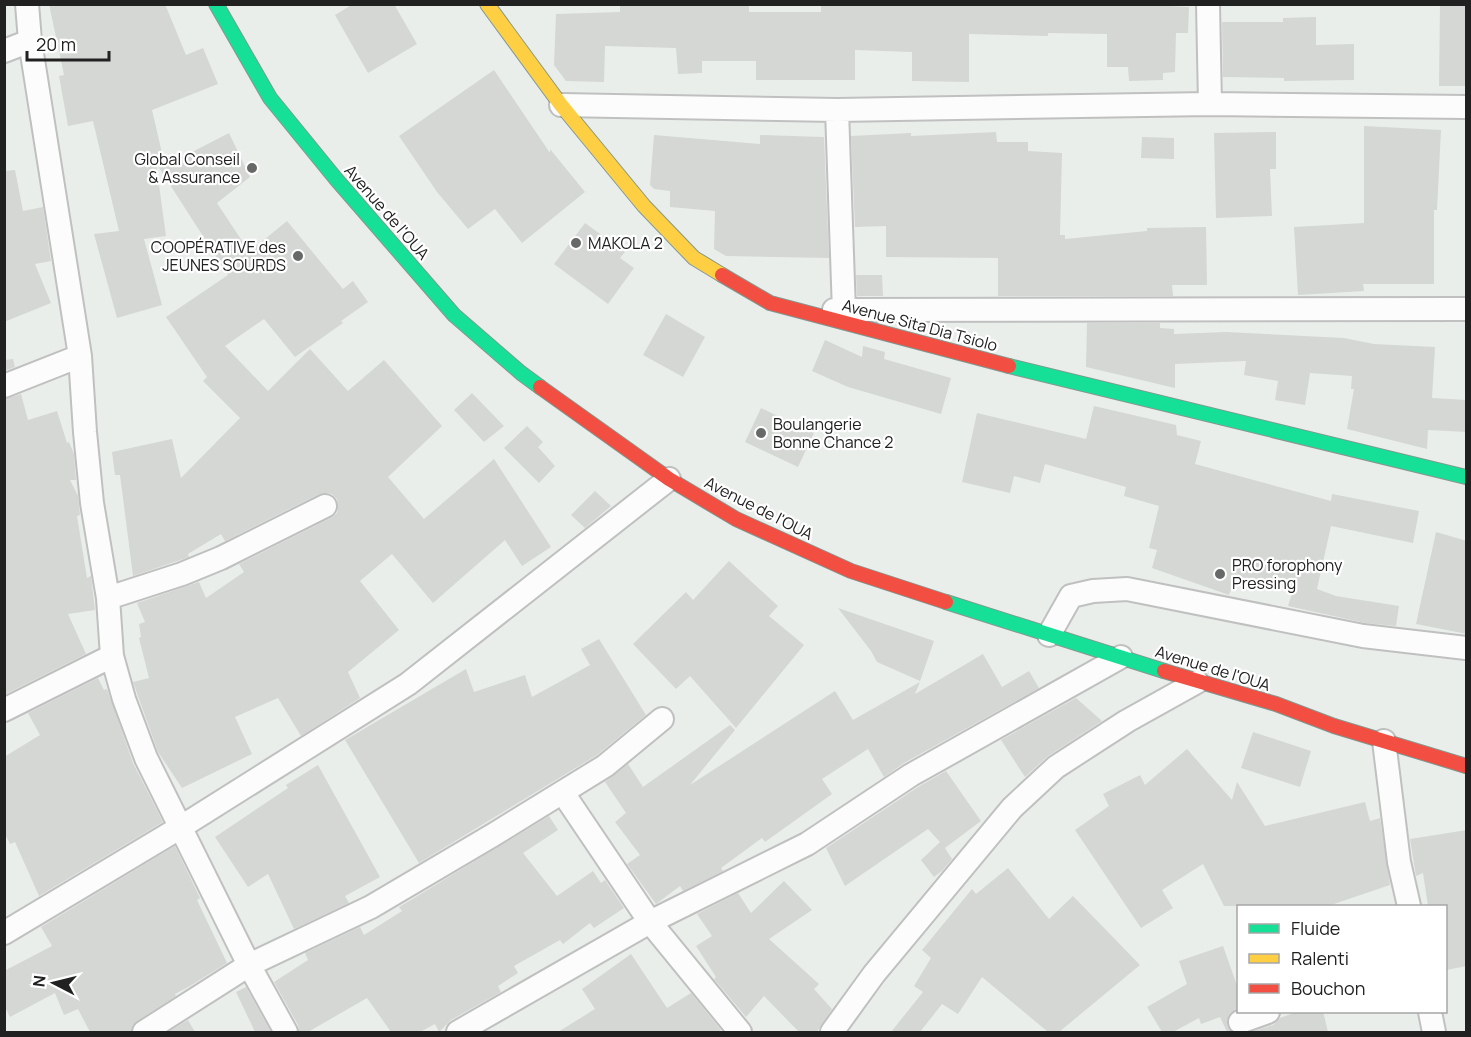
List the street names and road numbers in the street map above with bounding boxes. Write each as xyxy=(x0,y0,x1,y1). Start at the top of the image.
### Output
street label: Avenue de l'OUA xyxy=(340,160,434,264)
street label: Avenue Sita Dia Tsiolo xyxy=(840,294,1000,356)
street label: Avenue de l'OUA xyxy=(701,471,817,545)
street label: Avenue de l'OUA xyxy=(1153,640,1273,696)

